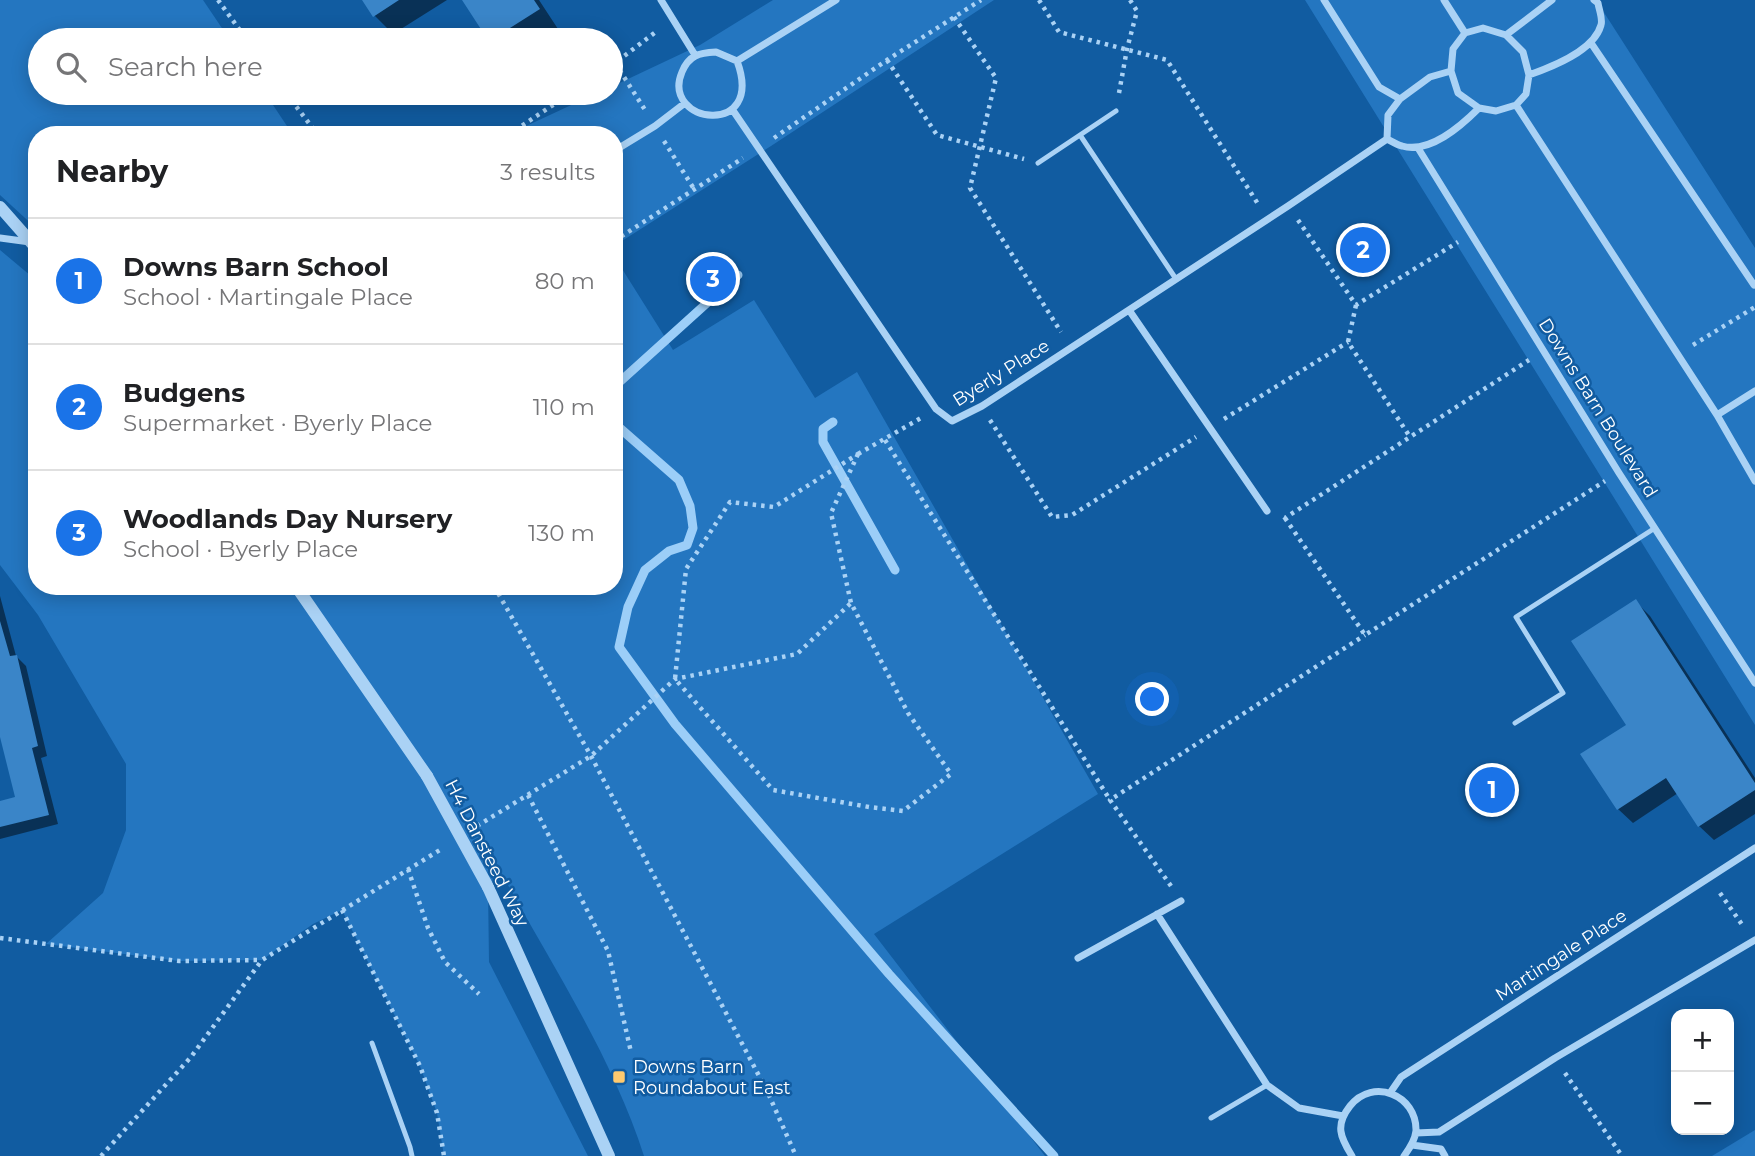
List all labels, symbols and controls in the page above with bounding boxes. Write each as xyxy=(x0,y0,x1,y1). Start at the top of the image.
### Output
search box xyxy=(28,28,623,105)
icon: search xyxy=(52,48,90,86)
text: Search here xyxy=(108,51,263,83)
text: Nearby xyxy=(56,153,168,190)
text: 3 results xyxy=(500,158,595,186)
pin: 2 xyxy=(1340,224,1386,276)
text: Downs Barn School xyxy=(123,251,389,283)
pin: 3 xyxy=(690,253,736,305)
text: 1 xyxy=(74,267,84,295)
text: 80 m xyxy=(535,267,595,295)
text: School · Martingale Place xyxy=(123,283,413,311)
street label: Downs Barn Boulevard xyxy=(1534,314,1662,502)
street label: Byerly Place xyxy=(949,335,1053,411)
text: Budgens xyxy=(123,377,245,409)
text: 2 xyxy=(72,393,86,421)
text: 110 m xyxy=(533,393,595,421)
text: Supermarket · Byerly Place xyxy=(123,409,432,437)
text: Woodlands Day Nursery xyxy=(123,503,452,535)
text: 3 xyxy=(72,519,86,547)
text: 130 m xyxy=(528,519,595,547)
text: School · Byerly Place xyxy=(123,535,358,563)
your location xyxy=(1135,682,1169,716)
pin: 1 xyxy=(1469,764,1515,816)
street label: H4 Dansteed Way xyxy=(440,776,534,931)
street label: Martingale Place xyxy=(1491,904,1631,1006)
map controls xyxy=(1671,1009,1734,1135)
button: + xyxy=(1671,1009,1734,1072)
place label: Downs Barn Roundabout East xyxy=(633,1056,791,1099)
marker: Downs Barn Roundabout East xyxy=(611,1069,627,1085)
button: − xyxy=(1671,1072,1734,1135)

